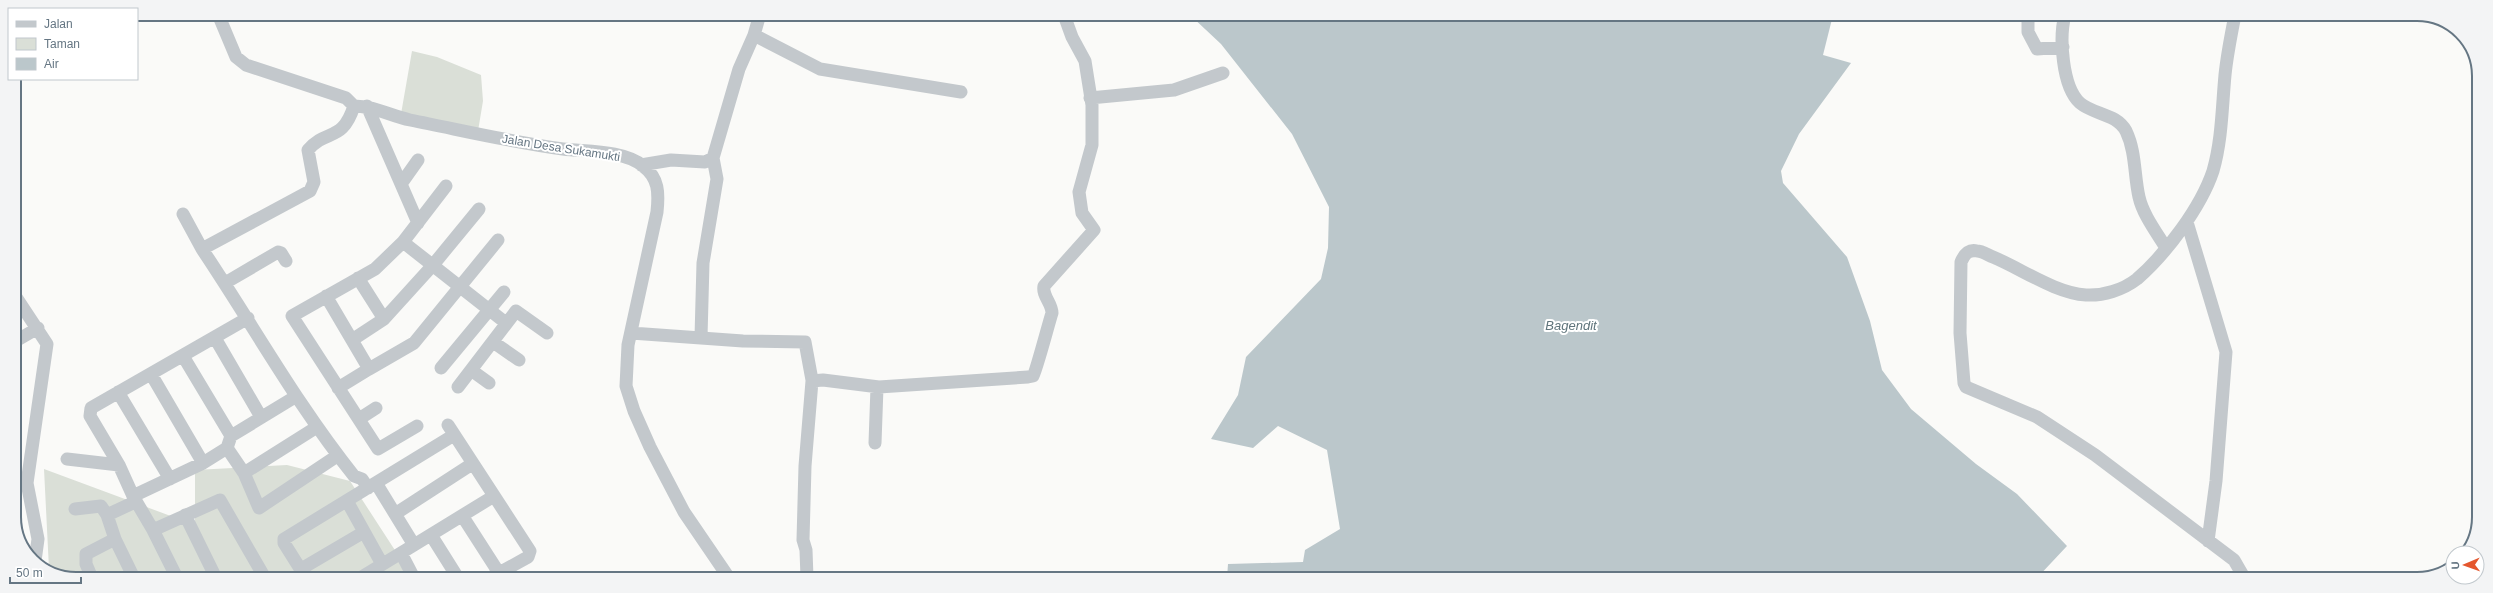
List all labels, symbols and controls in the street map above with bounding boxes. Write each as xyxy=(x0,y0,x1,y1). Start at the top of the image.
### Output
legend xyxy=(8,8,138,80)
text: Jalan xyxy=(44,17,73,31)
text: Taman xyxy=(44,37,80,51)
text: Air xyxy=(44,57,59,71)
street label: Jalan Desa Sukamukti xyxy=(501,132,621,164)
water label: Bagendit xyxy=(1545,318,1598,333)
north arrow xyxy=(2445,545,2485,585)
scale bar xyxy=(10,559,81,585)
text: U xyxy=(2449,561,2461,570)
text: 50 m xyxy=(16,566,43,580)

